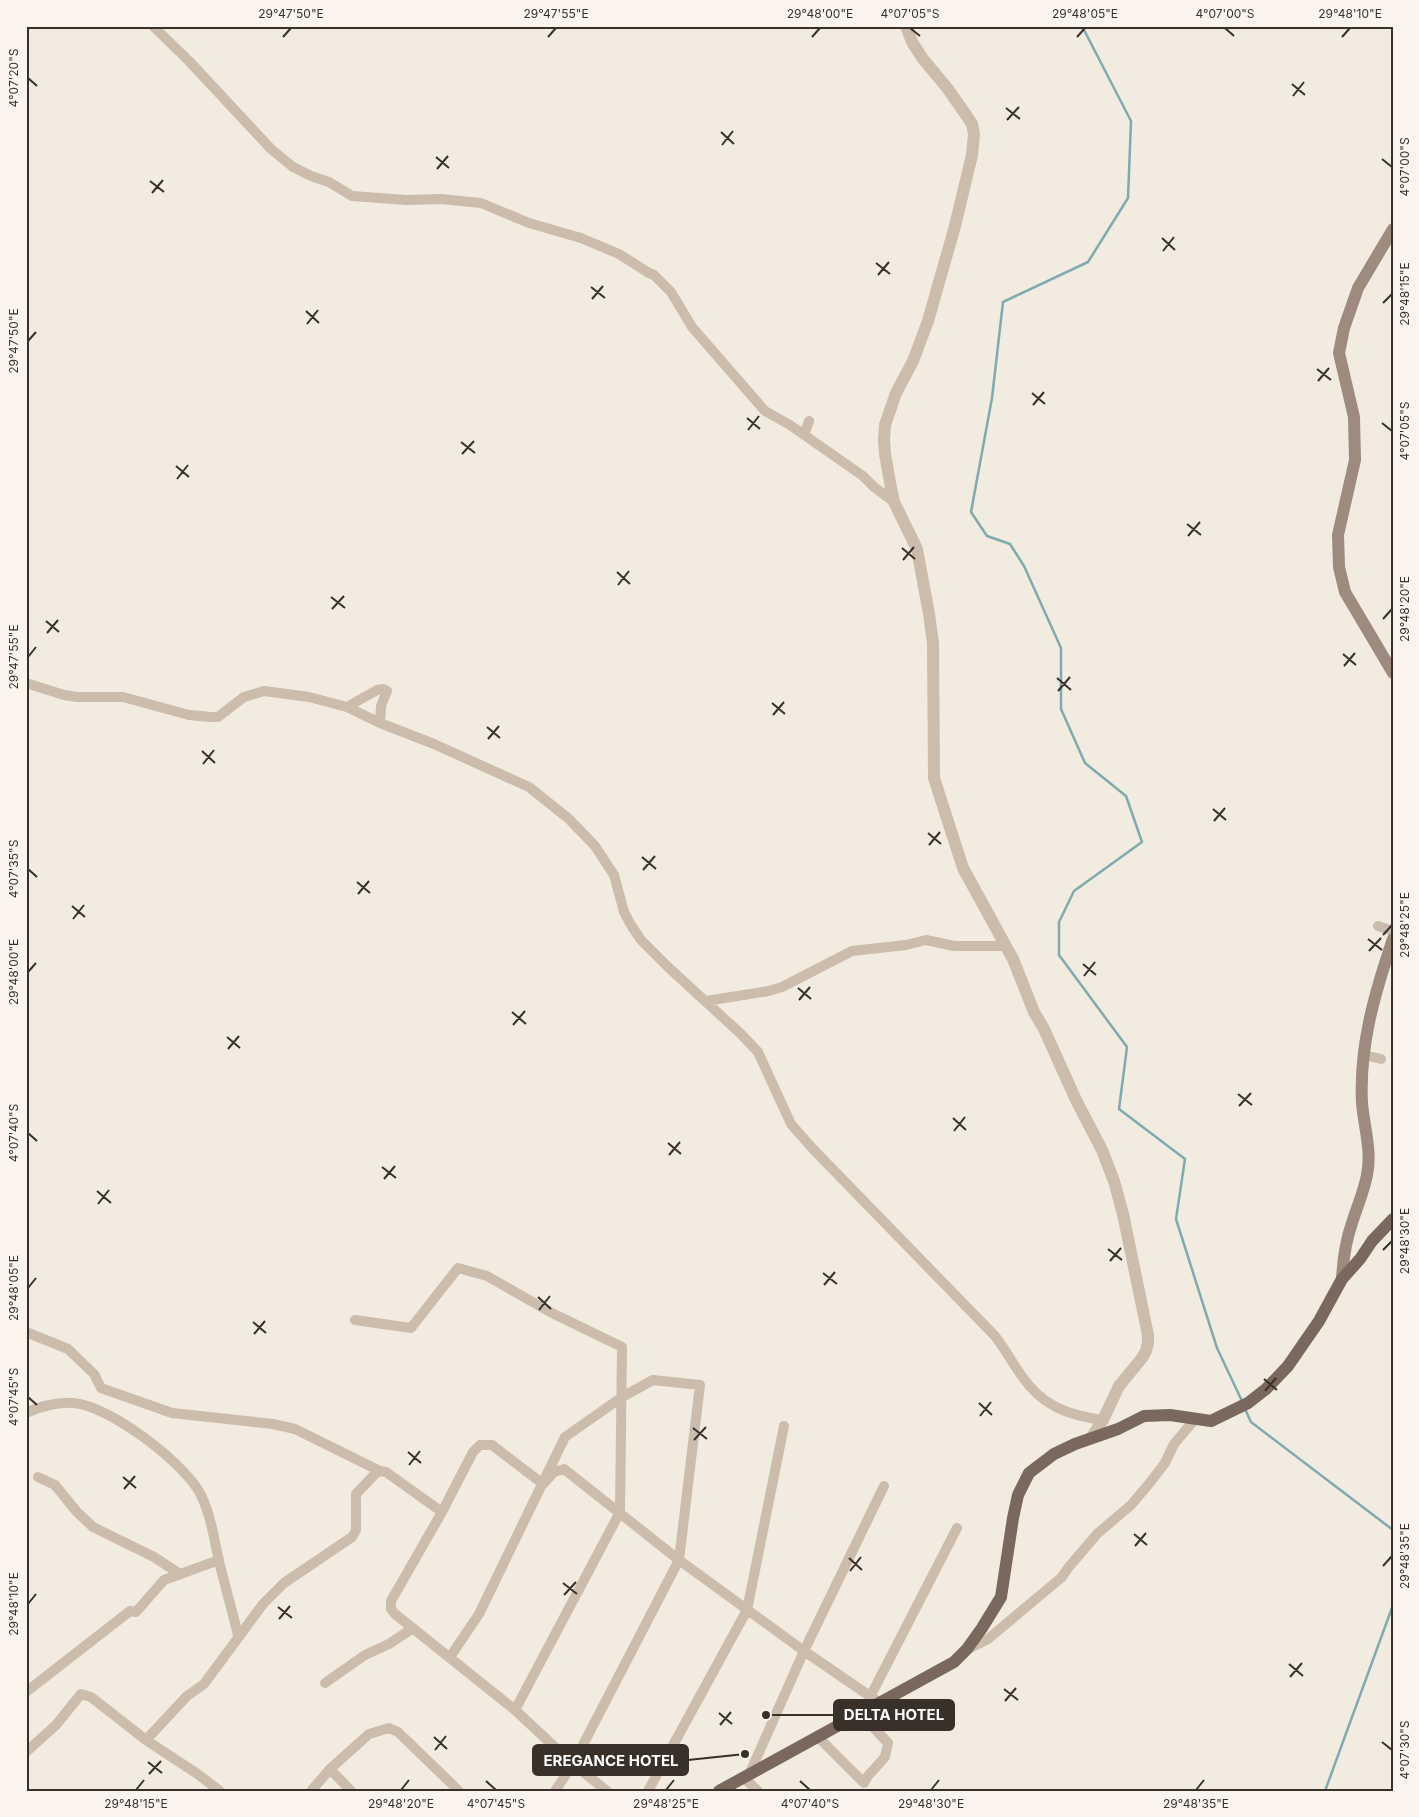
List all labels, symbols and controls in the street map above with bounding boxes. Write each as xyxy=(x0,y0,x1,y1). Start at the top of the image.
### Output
text: 29°47'50"E xyxy=(258,6,324,21)
text: 29°47'55"E xyxy=(523,6,589,21)
text: 29°48'00"E xyxy=(787,6,853,21)
text: 4°07'05"S xyxy=(881,6,940,21)
text: 29°48'05"E xyxy=(1052,6,1118,21)
text: 4°07'00"S xyxy=(1195,6,1255,21)
text: 29°48'10"E xyxy=(1318,6,1382,21)
text: 4°07'20"S xyxy=(6,48,21,107)
text: 4°07'00"S xyxy=(1397,137,1412,197)
text: 29°48'15"E xyxy=(1397,262,1412,326)
text: 29°47'50"E xyxy=(6,308,21,374)
text: 4°07'05"S xyxy=(1397,401,1412,460)
text: 29°48'20"E xyxy=(1397,576,1412,642)
text: 29°47'55"E xyxy=(6,624,21,690)
text: 4°07'35"S xyxy=(6,839,21,898)
text: 29°48'25"E xyxy=(1397,892,1412,958)
text: 29°48'00"E xyxy=(6,939,21,1005)
text: 4°07'40"S xyxy=(6,1103,21,1162)
text: 29°48'30"E xyxy=(1397,1208,1412,1274)
text: 29°48'05"E xyxy=(6,1255,21,1321)
text: 4°07'45"S xyxy=(6,1368,21,1426)
text: 29°48'35"E xyxy=(1397,1523,1412,1589)
text: 29°48'10"E xyxy=(6,1572,21,1636)
callout: DELTA HOTEL xyxy=(834,1700,954,1730)
text: DELTA HOTEL xyxy=(844,1705,944,1724)
text: 4°07'30"S xyxy=(1397,1720,1412,1779)
callout: EREGANCE HOTEL xyxy=(533,1745,688,1775)
text: EREGANCE HOTEL xyxy=(543,1751,679,1770)
text: 29°48'15"E xyxy=(104,1796,168,1811)
text: 29°48'20"E xyxy=(368,1796,434,1811)
text: 4°07'45"S xyxy=(467,1796,525,1811)
text: 29°48'25"E xyxy=(633,1796,699,1811)
text: 4°07'40"S xyxy=(781,1796,840,1811)
text: 29°48'30"E xyxy=(898,1796,964,1811)
text: 29°48'35"E xyxy=(1163,1796,1229,1811)

